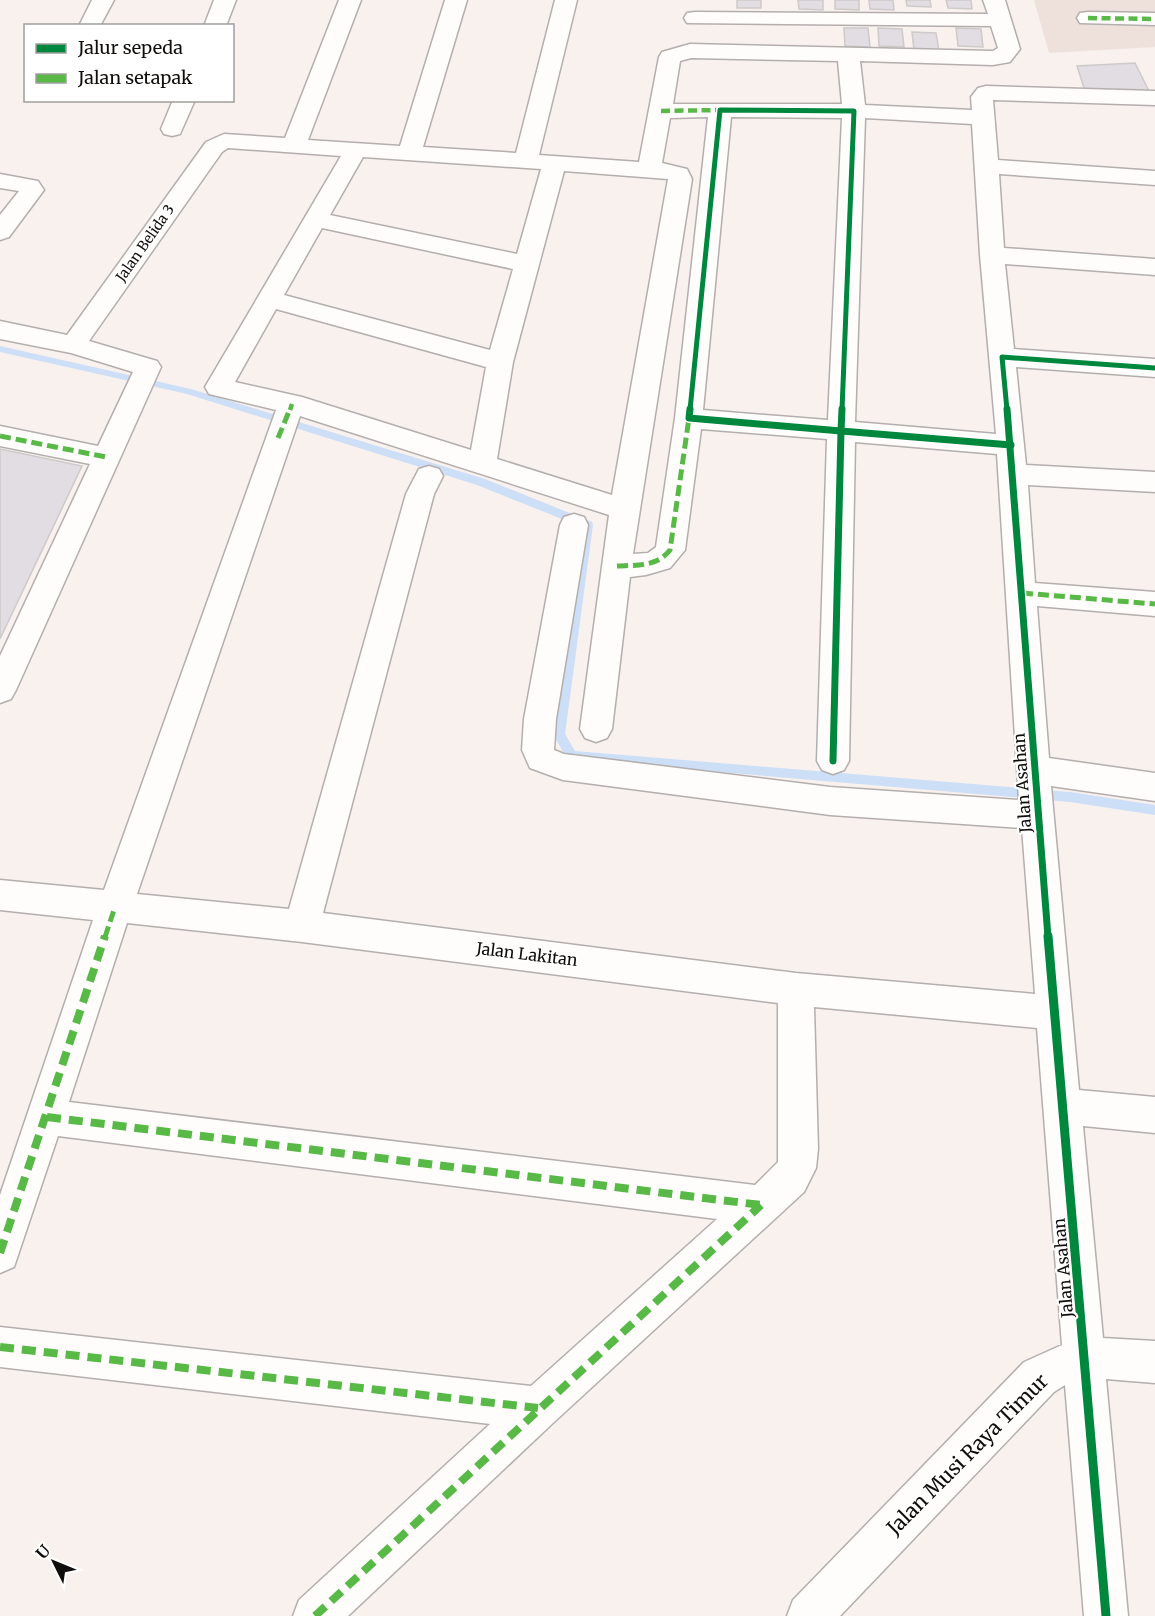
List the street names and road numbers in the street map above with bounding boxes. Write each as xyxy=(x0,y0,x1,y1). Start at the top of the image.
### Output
street label: Jalan Belida 3 xyxy=(111,201,178,286)
street label: Jalan Asahan xyxy=(1009,732,1036,834)
street label: Jalan Lakitan xyxy=(474,938,579,970)
street label: Jalan Asahan xyxy=(1049,1217,1077,1320)
street label: Jalan Musi Raya Timur xyxy=(880,1368,1053,1541)

